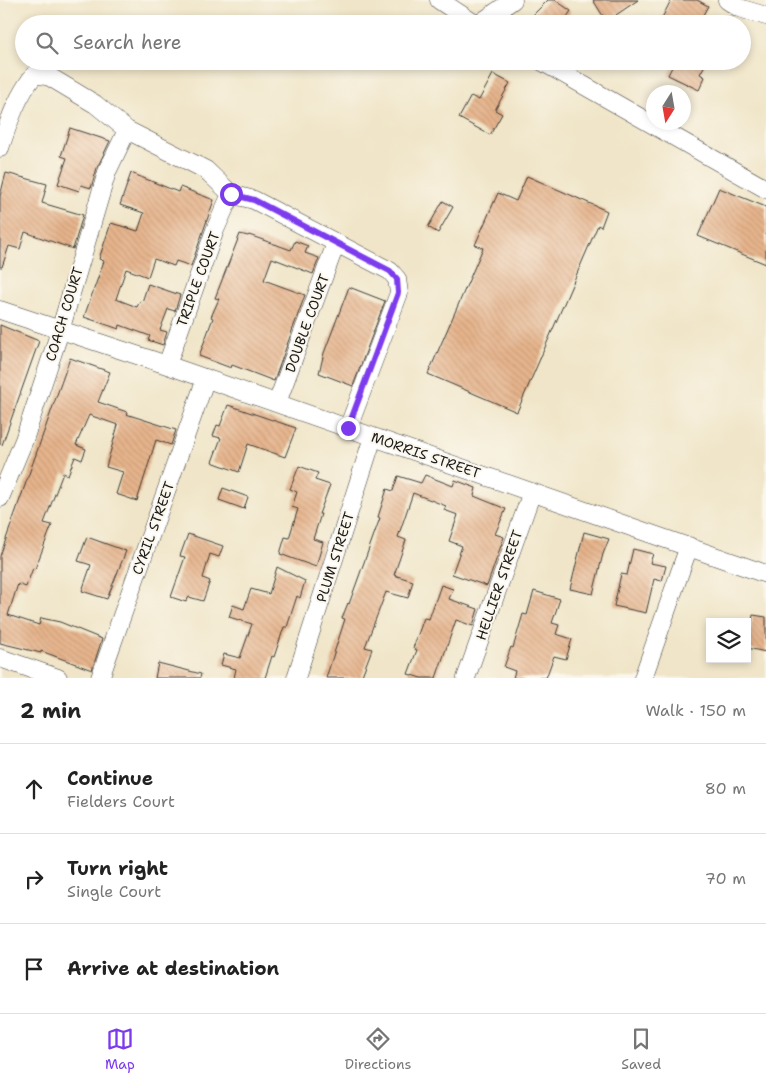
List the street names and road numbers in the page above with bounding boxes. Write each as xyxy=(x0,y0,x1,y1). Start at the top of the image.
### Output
street label: TRIPLE COURT xyxy=(172,229,224,329)
street label: COACH COURT xyxy=(41,264,87,363)
street label: DOUBLE COURT xyxy=(281,271,333,375)
street label: MORRIS STREET xyxy=(369,428,483,482)
street label: CYRIL STREET xyxy=(128,478,178,577)
street label: PLUM STREET xyxy=(312,509,358,604)
street label: HELLIER STREET xyxy=(472,527,526,642)

